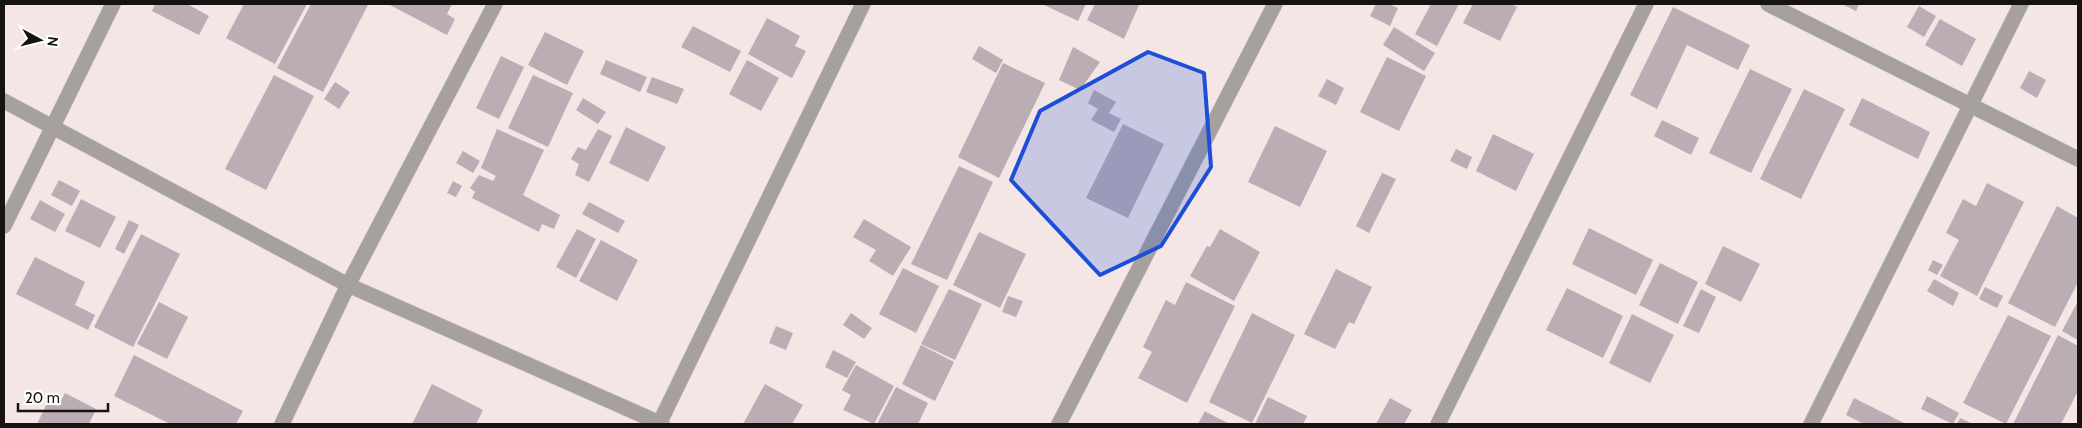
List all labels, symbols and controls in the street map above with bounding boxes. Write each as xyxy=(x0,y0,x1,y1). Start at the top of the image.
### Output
north arrow xyxy=(15,15,65,65)
text: N xyxy=(43,36,62,48)
scale bar xyxy=(18,380,108,412)
text: 20 m xyxy=(25,389,60,407)

